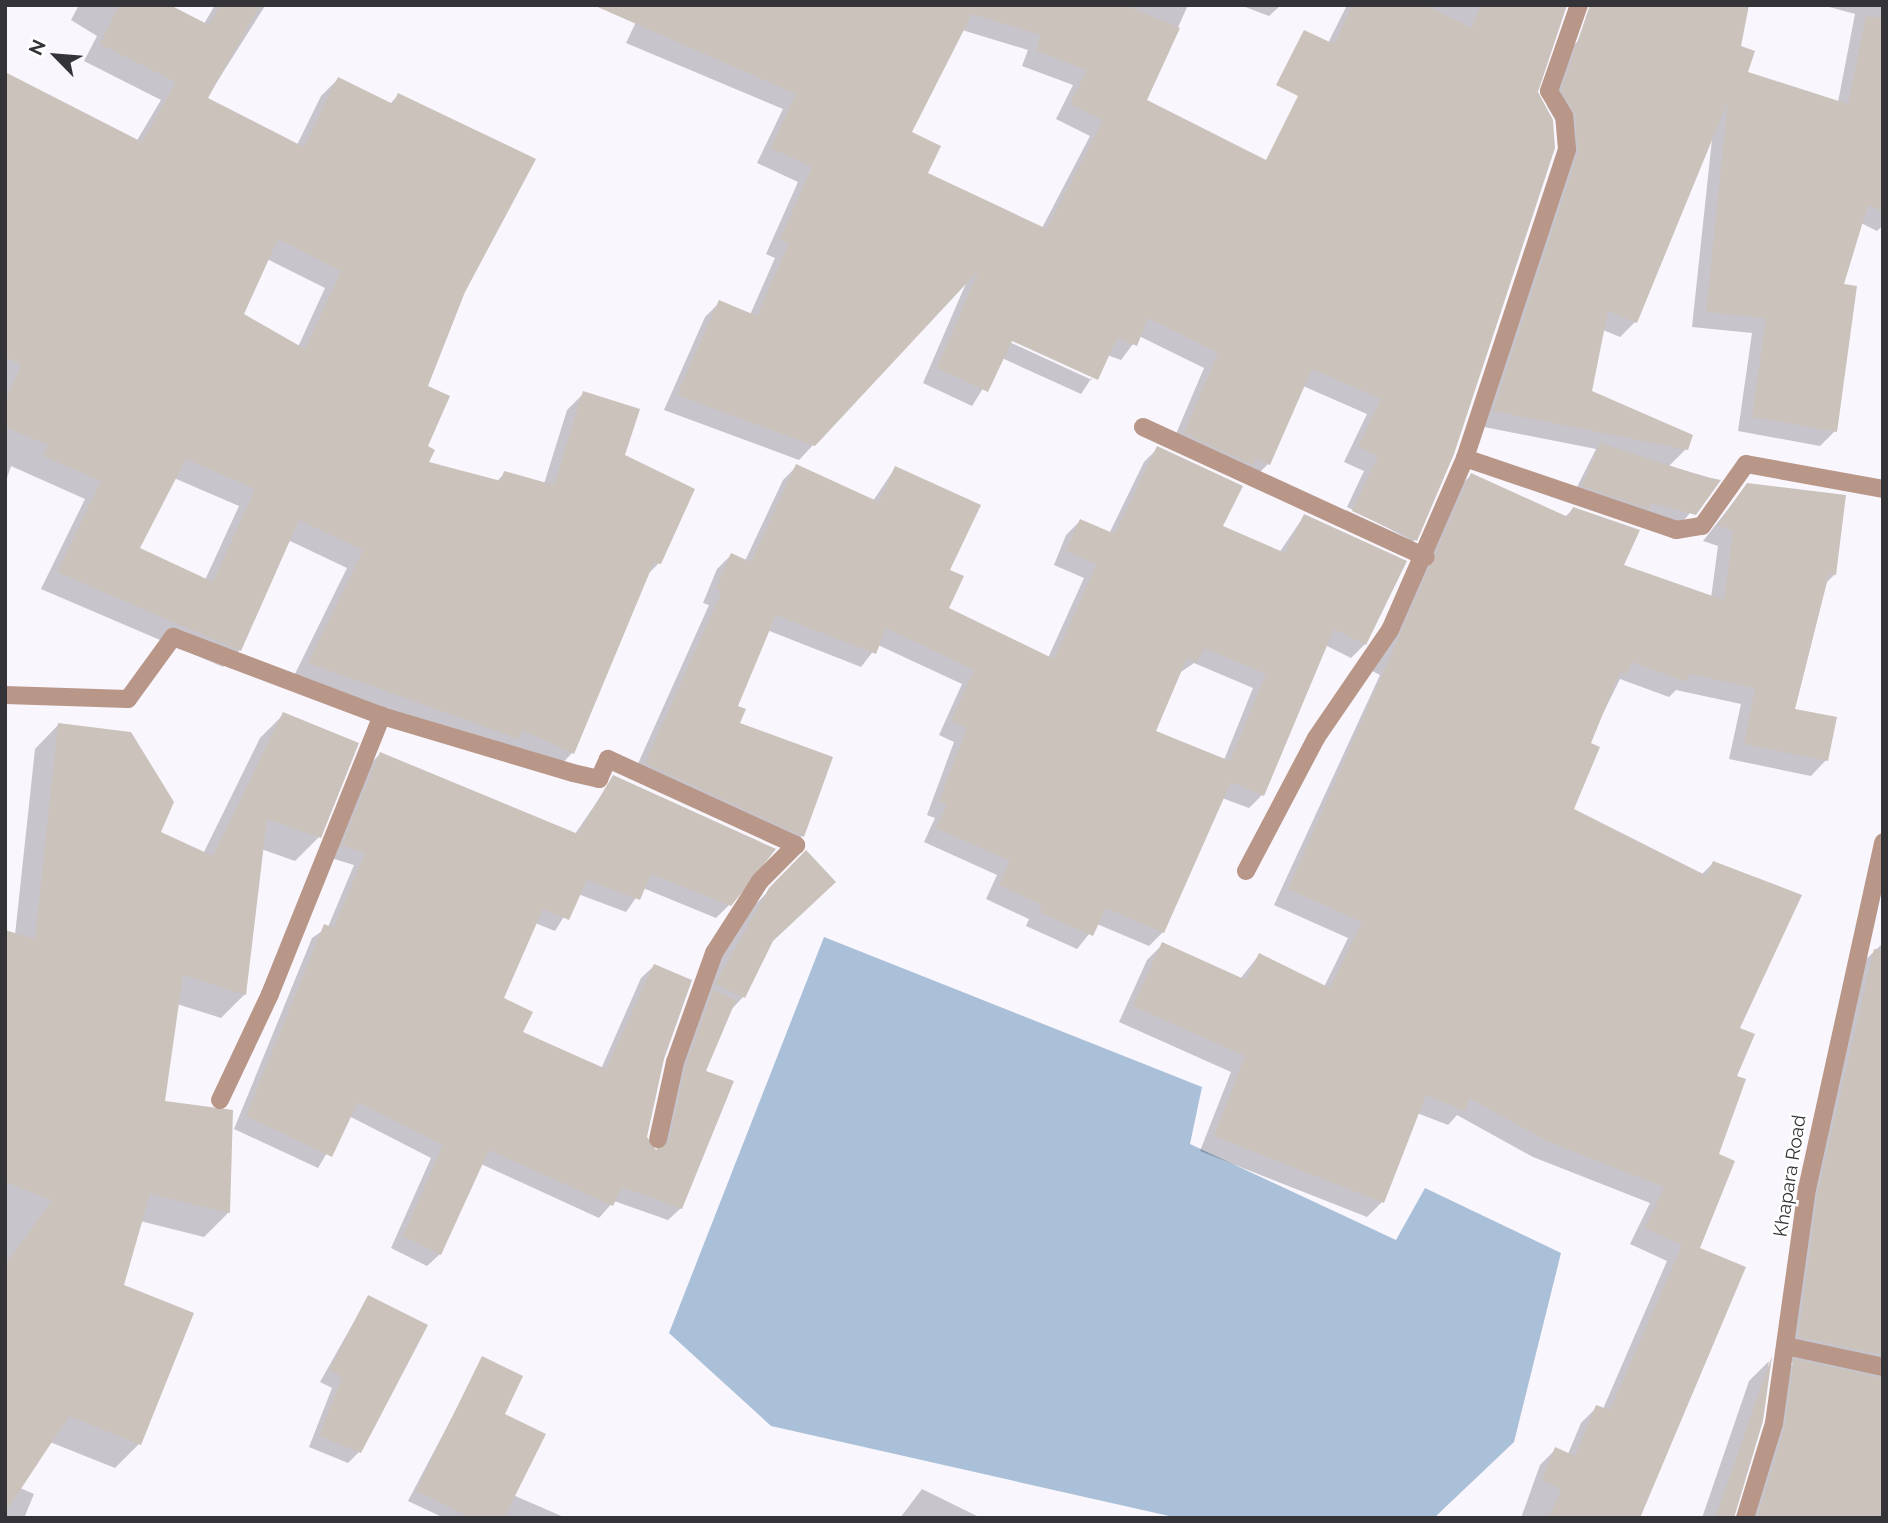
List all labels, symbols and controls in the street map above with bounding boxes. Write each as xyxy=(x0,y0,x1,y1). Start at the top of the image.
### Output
north arrow xyxy=(21,21,91,91)
text: N xyxy=(24,36,50,58)
street label: Khapara Road xyxy=(1769,1113,1811,1239)

